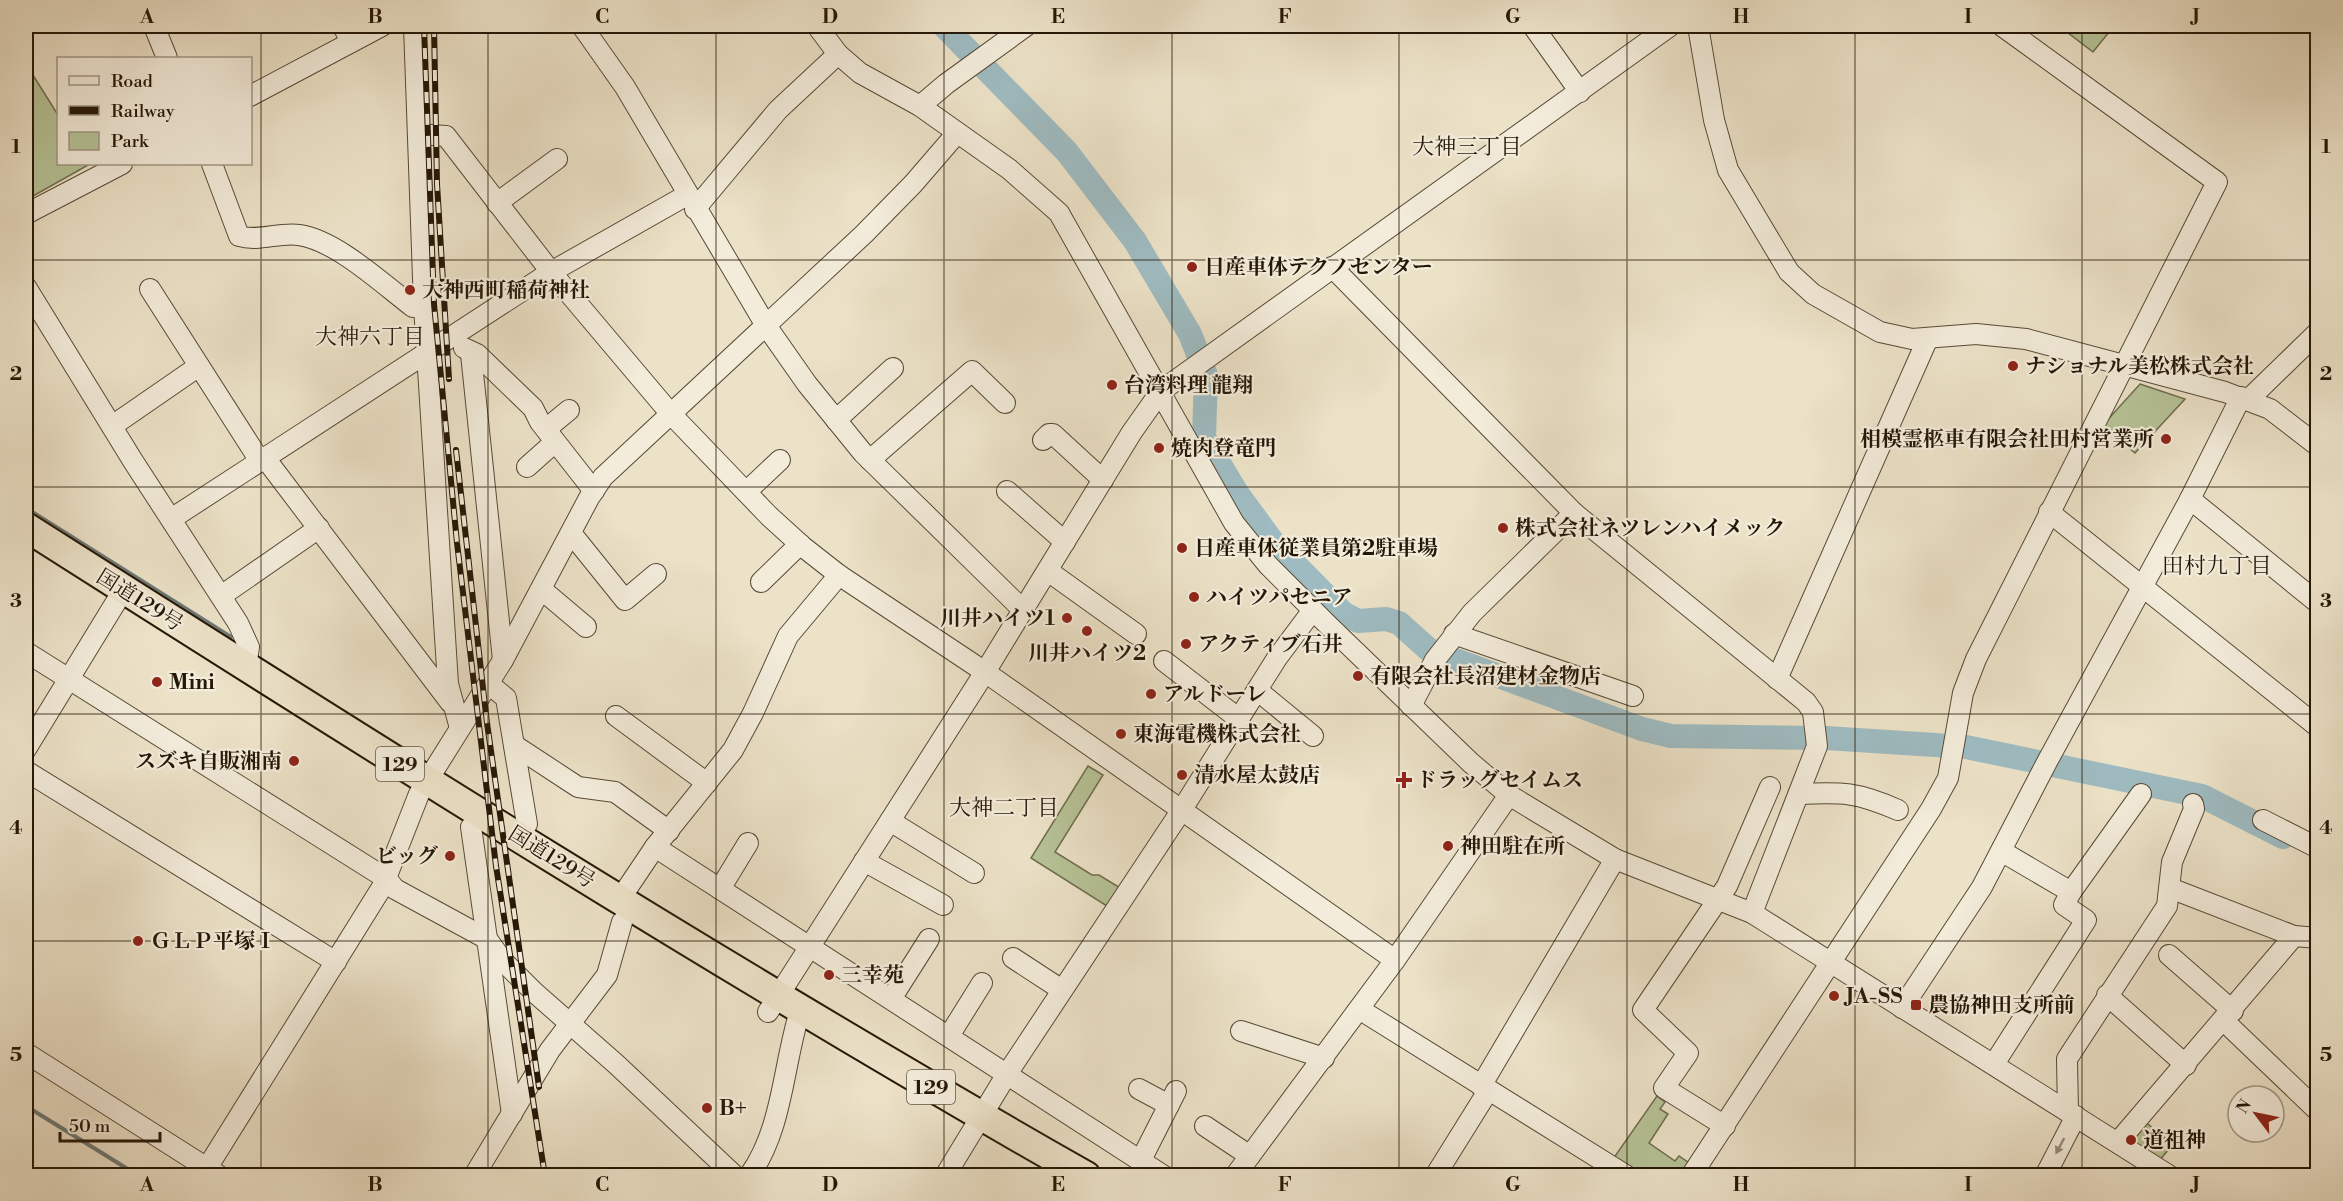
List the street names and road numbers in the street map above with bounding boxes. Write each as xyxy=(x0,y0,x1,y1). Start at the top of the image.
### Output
street label: 国道129号 xyxy=(91,564,188,638)
road number: 129 xyxy=(376,747,424,781)
street label: 国道129号 xyxy=(503,821,600,895)
road number: 129 xyxy=(907,1070,955,1104)

